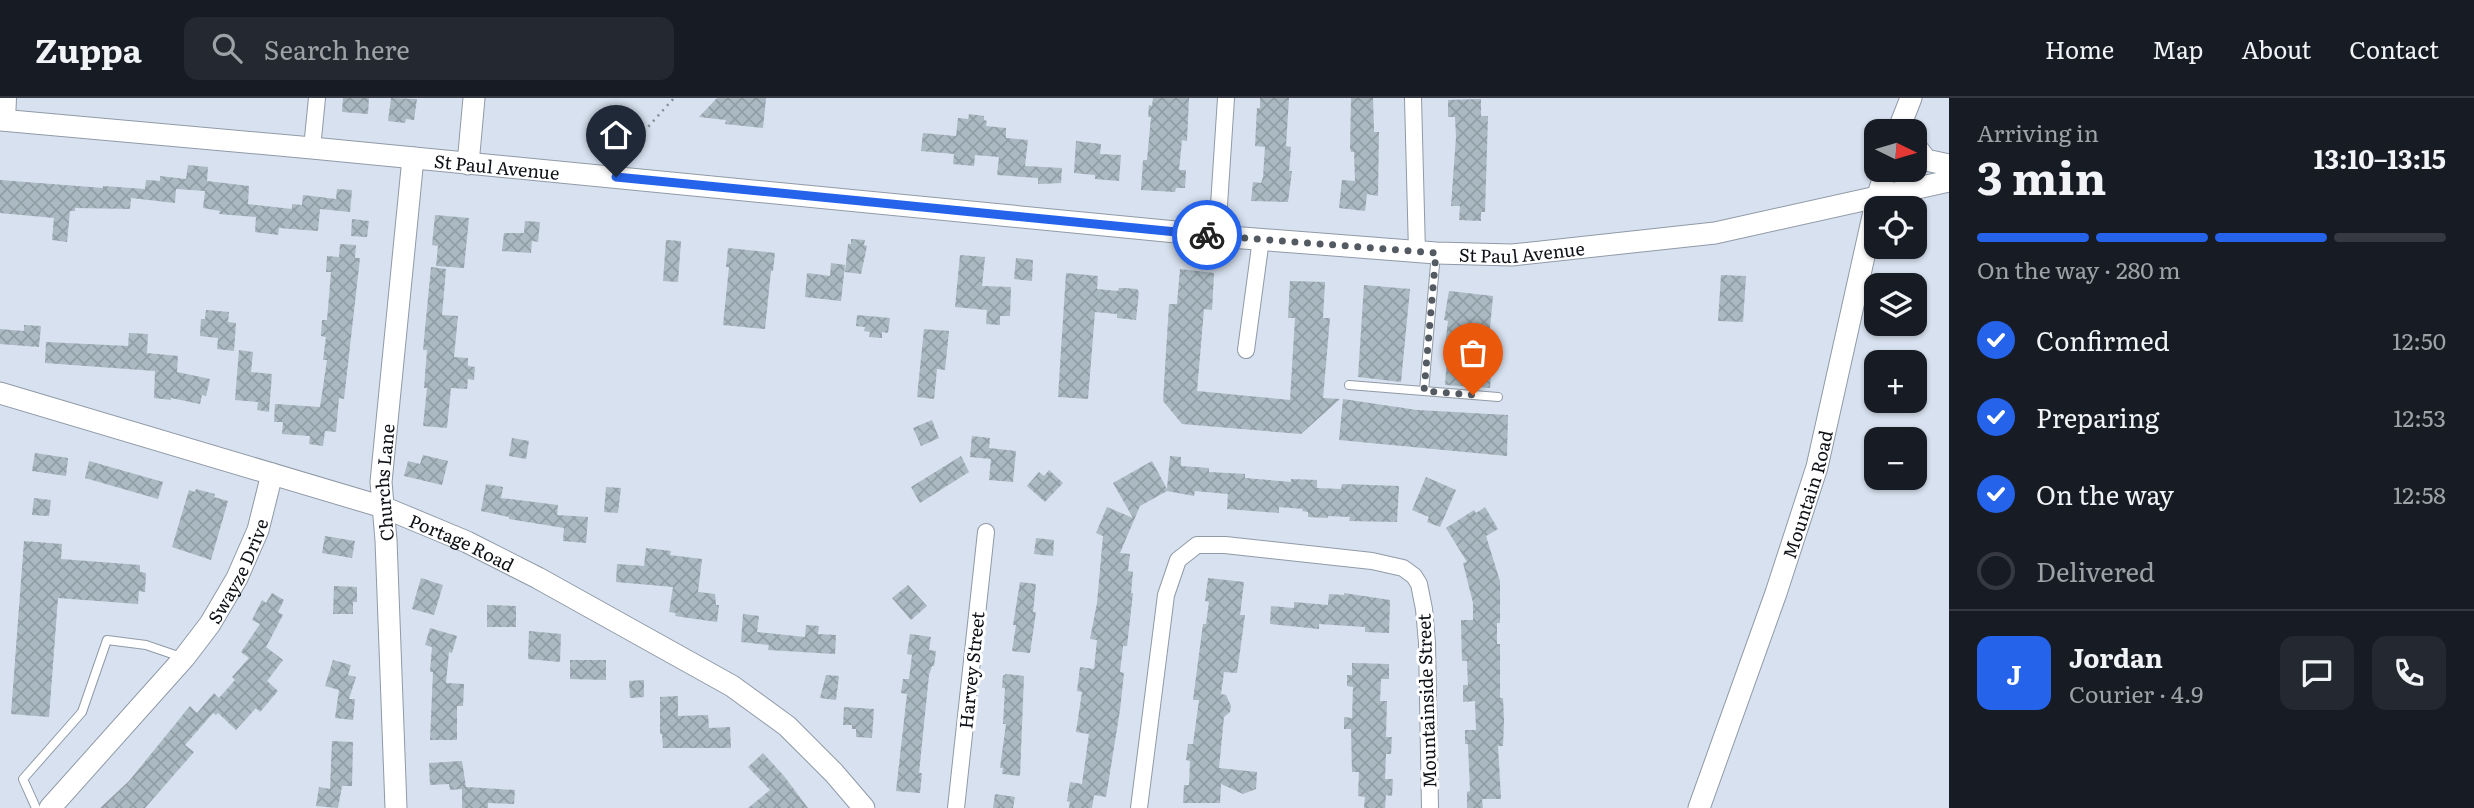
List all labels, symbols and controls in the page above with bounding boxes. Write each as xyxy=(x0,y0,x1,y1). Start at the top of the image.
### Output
search box xyxy=(184,17,674,80)
text: Zuppa xyxy=(35,24,142,73)
icon: search xyxy=(208,29,246,67)
text: Search here xyxy=(264,29,410,68)
text: Home xyxy=(2045,31,2114,66)
text: Map xyxy=(2152,31,2203,66)
text: About xyxy=(2241,31,2311,66)
text: Contact xyxy=(2349,31,2439,66)
pin xyxy=(586,105,646,177)
text: Arriving in xyxy=(1977,115,2099,149)
icon: home xyxy=(597,116,635,154)
north arrow xyxy=(1864,119,1927,182)
map controls xyxy=(1864,119,1927,490)
text: 13:10–13:15 xyxy=(2314,138,2446,177)
text: 3 min xyxy=(1977,141,2107,209)
street label: St Paul Avenue xyxy=(433,146,561,186)
button: locate xyxy=(1864,196,1927,259)
courier xyxy=(1172,200,1242,270)
icon: bike xyxy=(1188,216,1226,254)
street label: St Paul Avenue xyxy=(1459,234,1586,268)
text: On the way · 280 m xyxy=(1977,252,2181,286)
button: layers xyxy=(1864,273,1927,336)
text: Confirmed xyxy=(2036,320,2170,359)
icon: check xyxy=(1977,321,2015,359)
pin xyxy=(1443,323,1503,395)
text: 12:50 xyxy=(2392,323,2446,357)
icon: bag xyxy=(1454,334,1492,372)
button: + xyxy=(1864,350,1927,413)
text: Preparing xyxy=(2036,397,2159,436)
icon: check xyxy=(1977,398,2015,436)
text: 12:53 xyxy=(2393,400,2446,434)
street label: Churchs Lane xyxy=(367,422,400,542)
street label: Mountain Road xyxy=(1775,427,1838,562)
button: − xyxy=(1864,427,1927,490)
text: On the way xyxy=(2036,474,2174,513)
icon: check xyxy=(1977,475,2015,513)
text: 12:58 xyxy=(2393,477,2446,511)
street label: Portage Road xyxy=(405,506,519,577)
street label: Swayze Drive xyxy=(200,516,274,628)
text: Delivered xyxy=(2036,551,2155,590)
street label: Harvey Street xyxy=(951,609,991,730)
street label: Mountainside Street xyxy=(1409,612,1443,789)
button: chat xyxy=(2280,636,2354,710)
button: phone xyxy=(2372,636,2446,710)
text: Jordan xyxy=(2069,637,2163,676)
text: J xyxy=(2007,654,2021,693)
text: Courier · 4.9 xyxy=(2069,676,2203,710)

